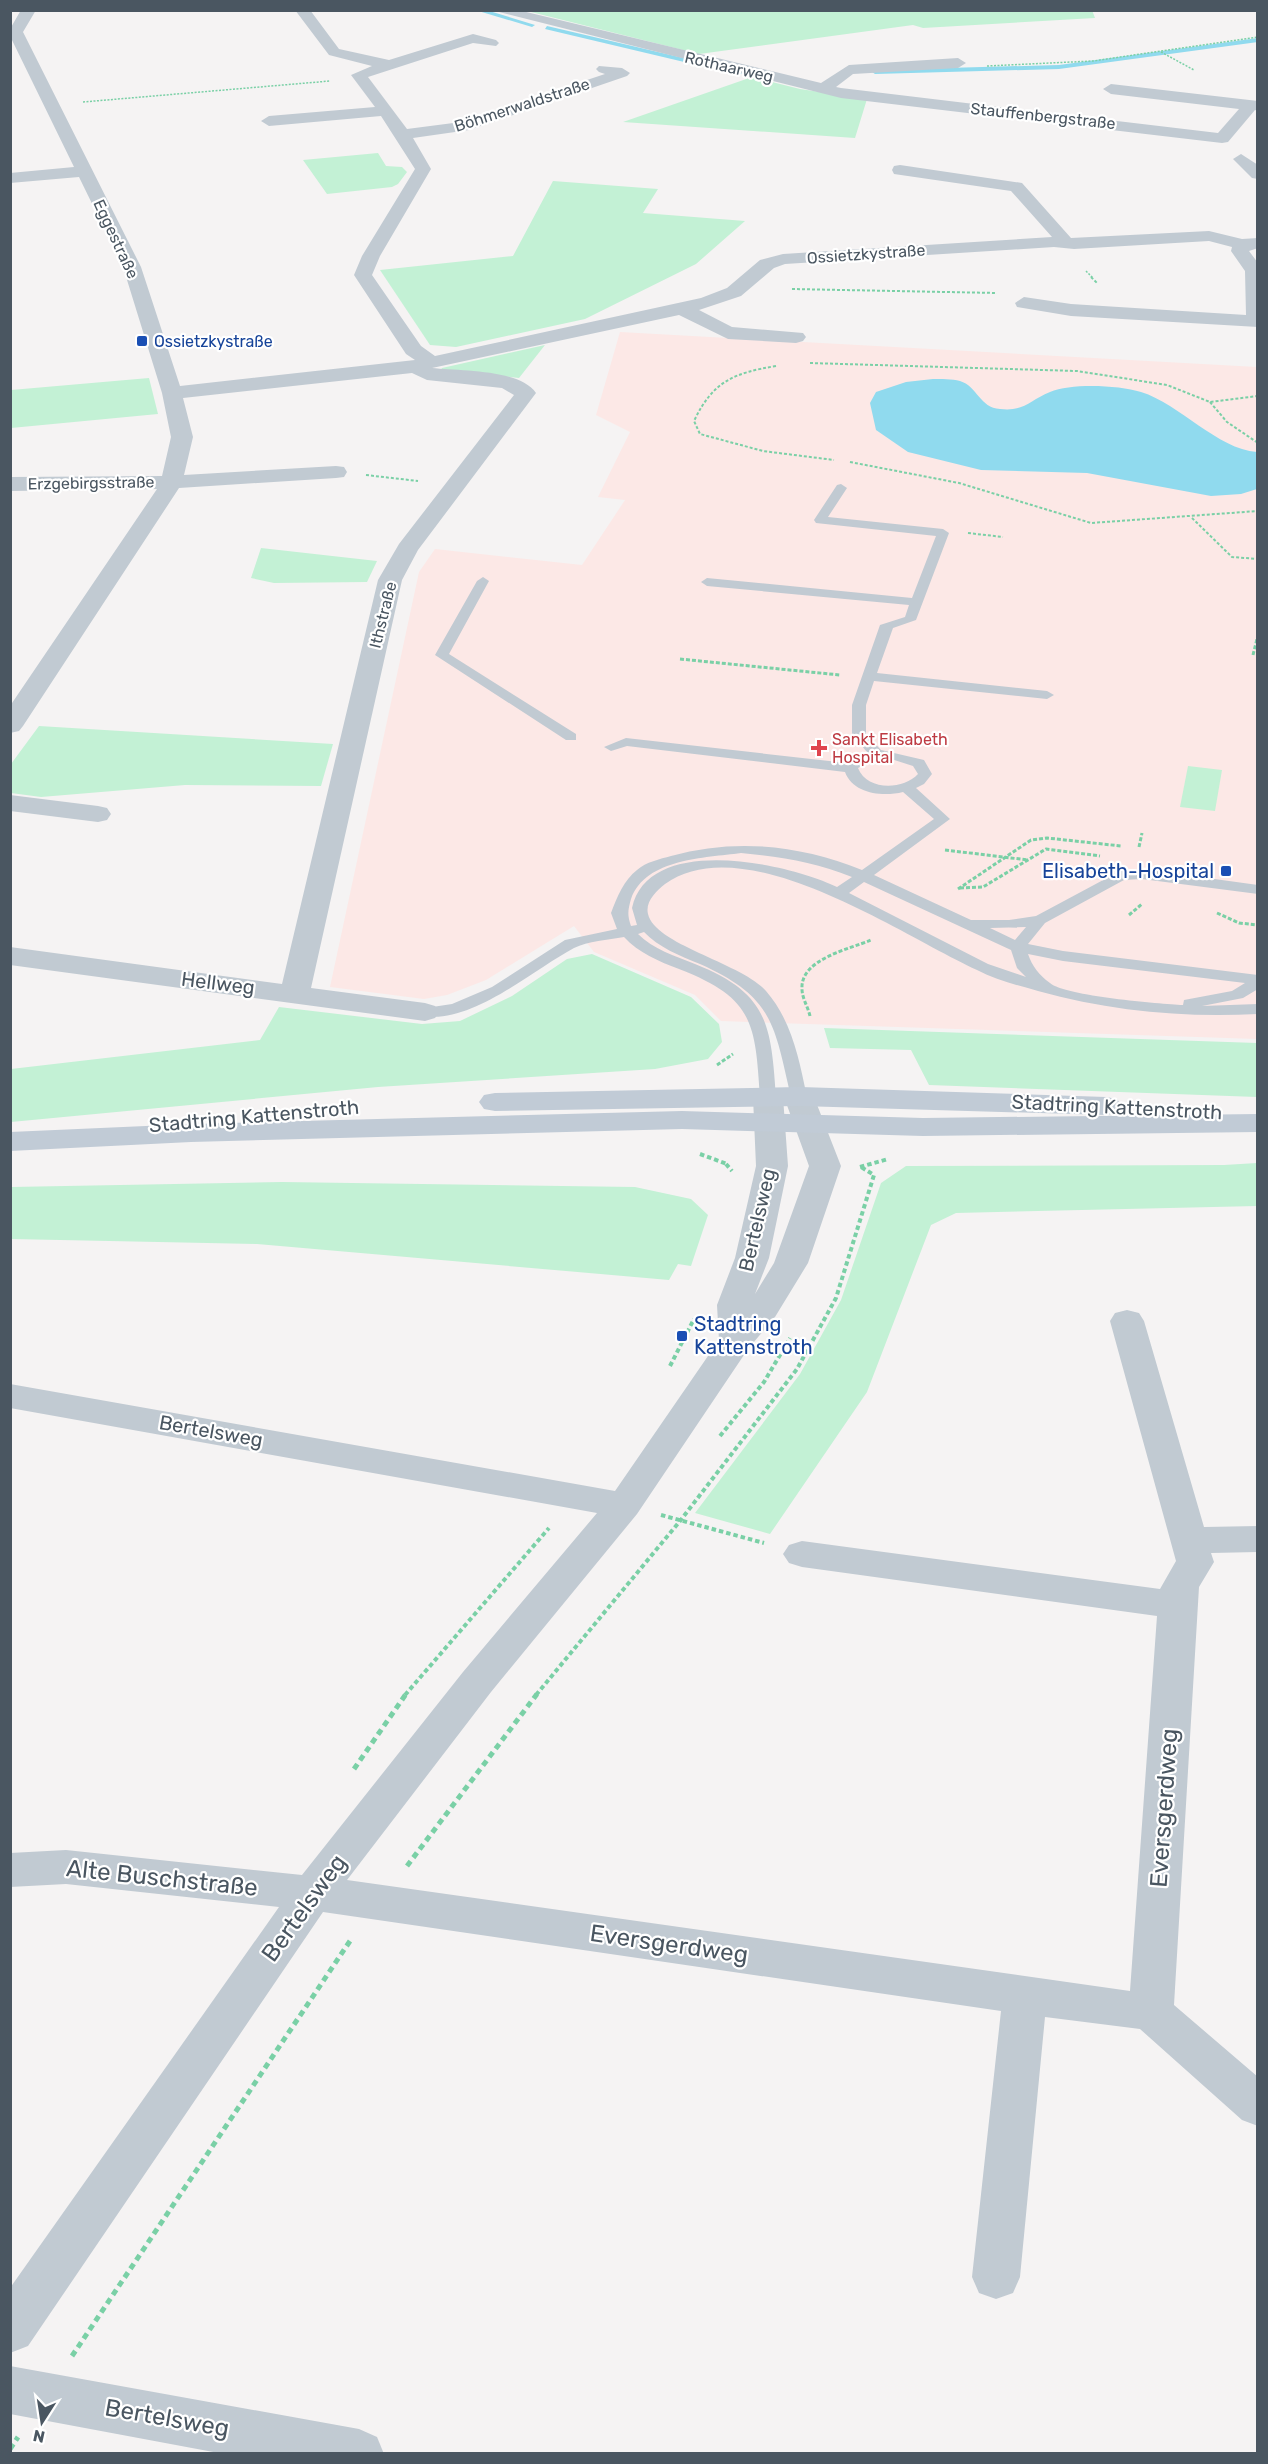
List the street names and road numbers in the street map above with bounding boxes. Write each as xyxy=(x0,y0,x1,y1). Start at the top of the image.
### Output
street label: Rothaarweg xyxy=(683,48,775,86)
street label: Böhmerwaldstraße xyxy=(452,74,592,136)
street label: Stauffenbergstraße xyxy=(970,99,1116,133)
street label: Eggestraße xyxy=(89,196,143,282)
street label: Ossietzkystraße xyxy=(806,240,926,268)
street label: Erzgebirgsstraße xyxy=(27,472,155,494)
street label: Ithstraße xyxy=(366,580,400,650)
street label: Hellweg xyxy=(180,967,256,999)
street label: Stadtring Kattenstroth xyxy=(1011,1089,1223,1125)
street label: Stadtring Kattenstroth xyxy=(148,1095,360,1137)
street label: Bertelsweg xyxy=(734,1166,780,1274)
street label: Bertelsweg xyxy=(157,1410,265,1452)
street label: Eversgerdweg xyxy=(1144,1727,1184,1889)
street label: Bertelsweg xyxy=(256,1849,352,1967)
street label: Alte Buschstraße xyxy=(65,1854,259,1902)
street label: Eversgerdweg xyxy=(588,1919,750,1969)
street label: Bertelsweg xyxy=(103,2393,231,2443)

